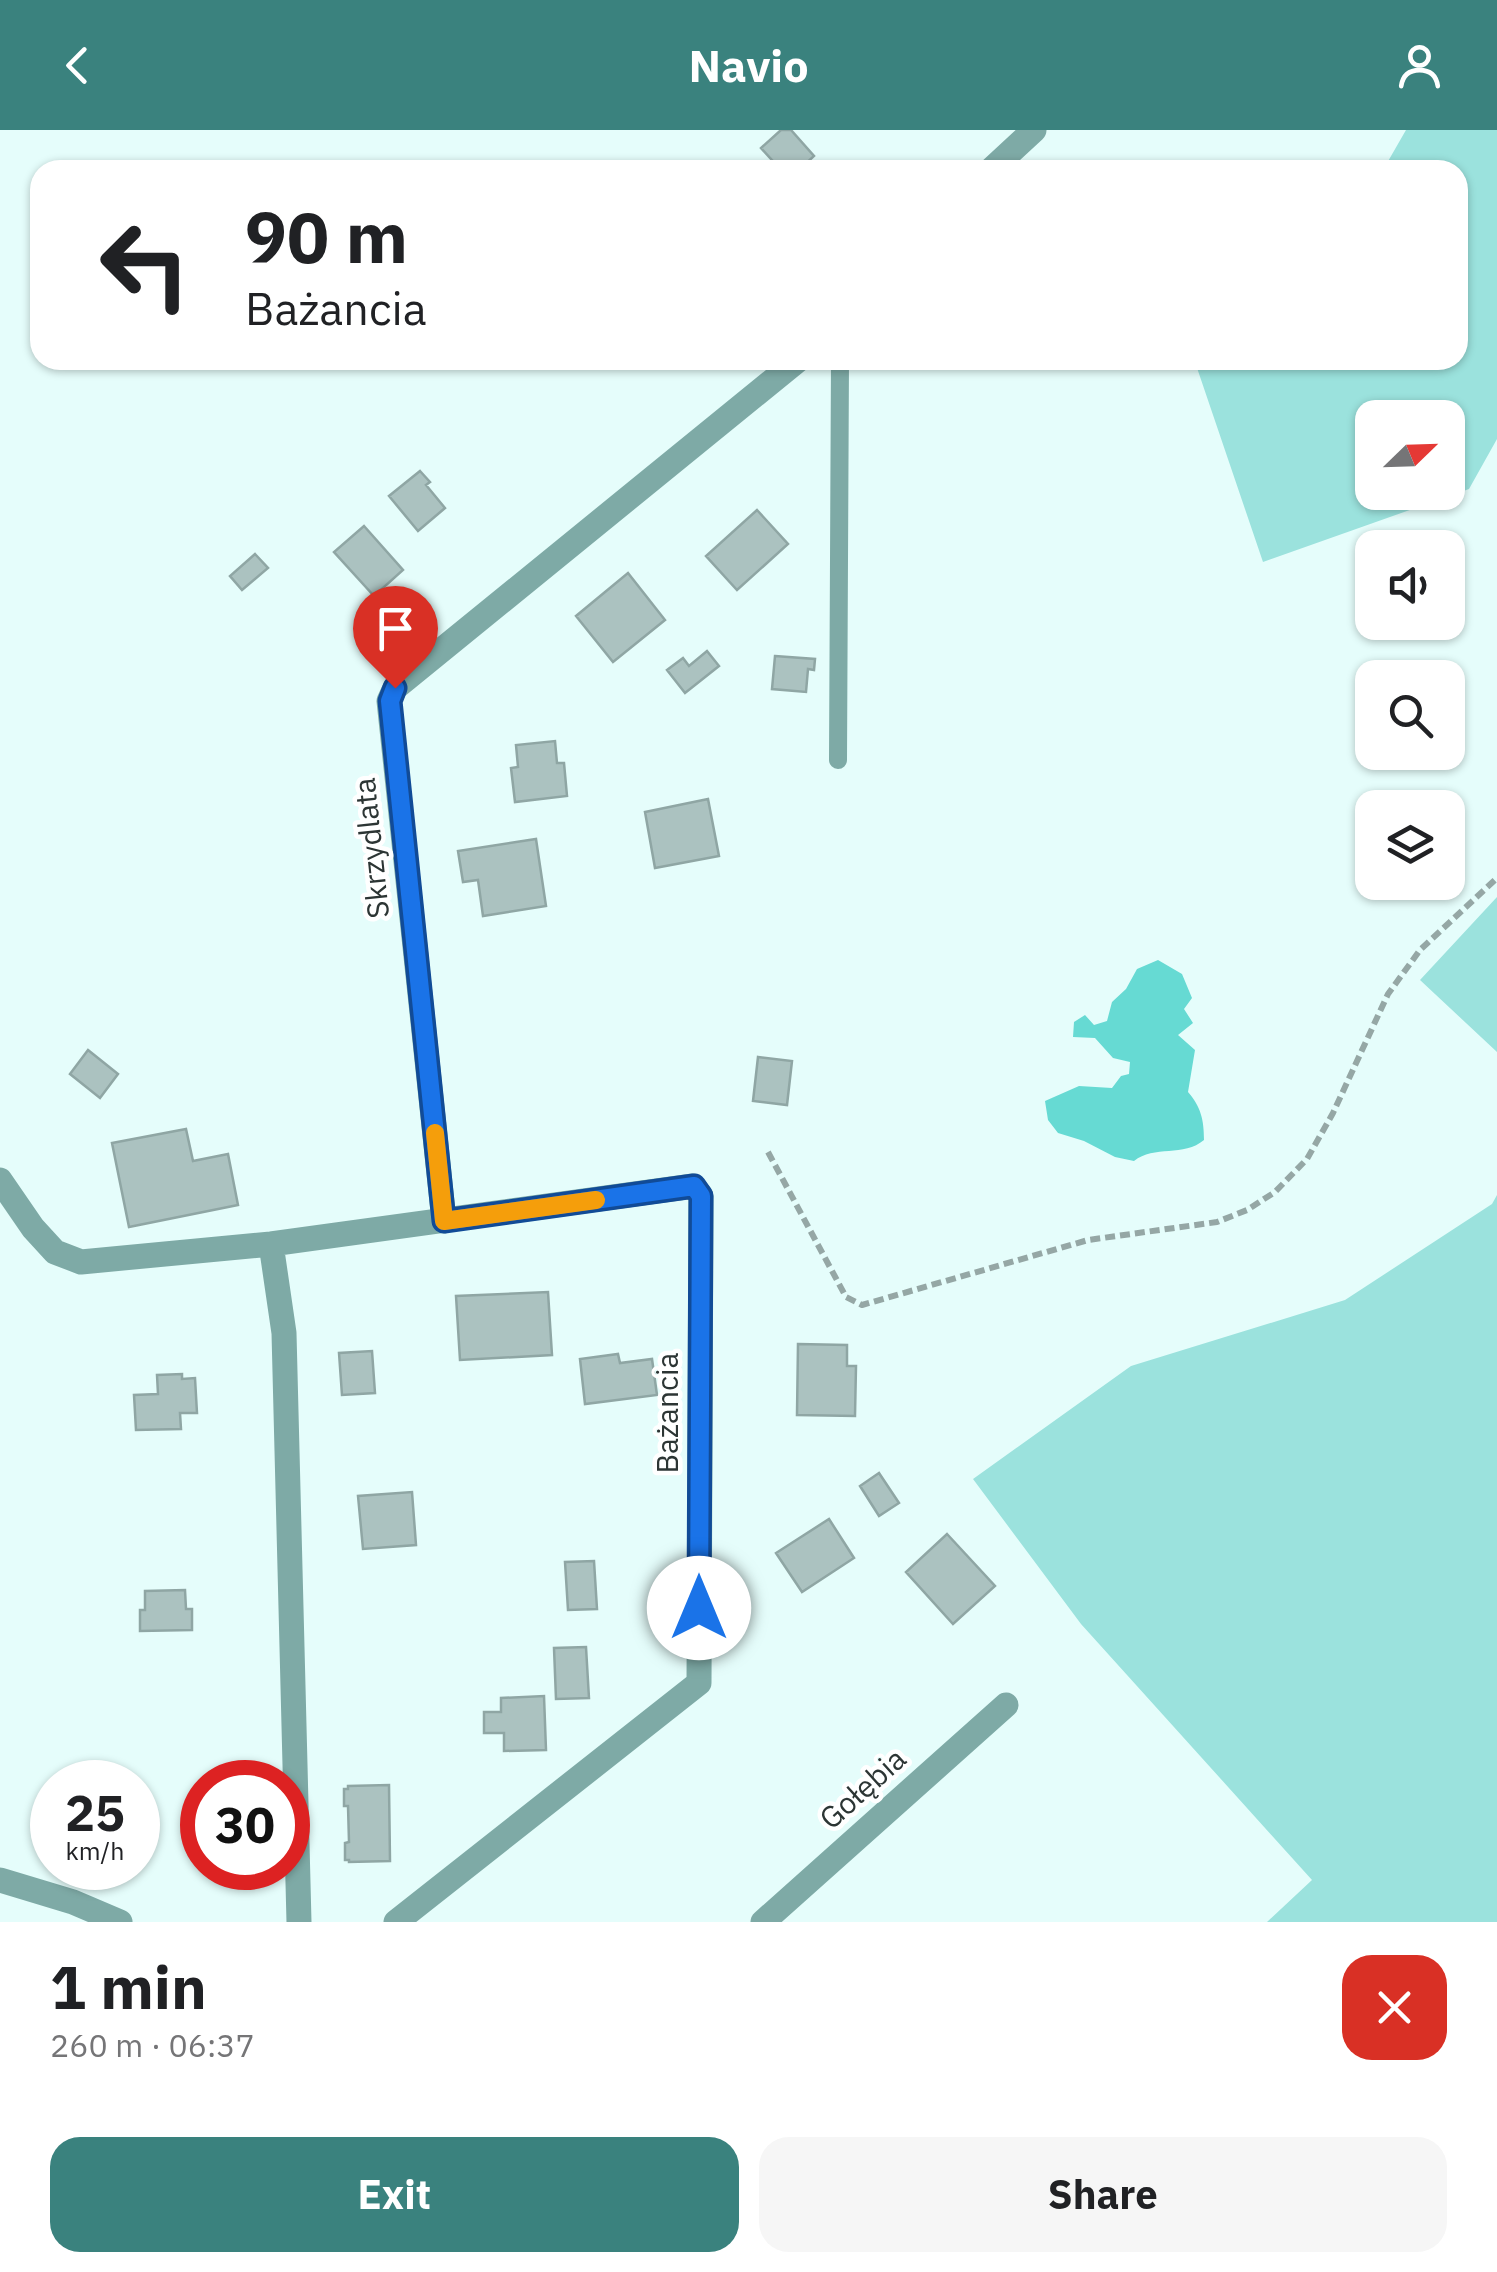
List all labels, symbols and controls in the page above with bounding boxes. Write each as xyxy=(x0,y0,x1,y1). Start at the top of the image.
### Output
text: Navio xyxy=(688,36,809,94)
icon: back xyxy=(50,38,105,93)
icon: person xyxy=(1392,38,1447,93)
text: 90 m xyxy=(245,191,408,282)
icon: left xyxy=(80,200,210,330)
text: Bażancia xyxy=(245,279,427,337)
north arrow xyxy=(1355,400,1465,510)
map controls xyxy=(1355,400,1465,900)
button: sound xyxy=(1355,530,1465,640)
pin xyxy=(353,586,438,689)
icon: arrive xyxy=(368,601,423,656)
button: search xyxy=(1355,660,1465,770)
street label: Skrzydlata xyxy=(344,776,397,920)
button: layers xyxy=(1355,790,1465,900)
street label: Bażancia xyxy=(647,1352,686,1474)
position arrow xyxy=(647,1556,751,1660)
street label: Gołębia xyxy=(811,1739,913,1837)
speed limit sign: 30 xyxy=(180,1760,310,1890)
text: 25 xyxy=(65,1780,125,1845)
text: km/h xyxy=(66,1834,124,1867)
text: 1 min xyxy=(50,1947,207,2026)
button: close xyxy=(1342,1955,1447,2060)
text: 260 m · 06:37 xyxy=(50,2024,255,2066)
button: Exit xyxy=(50,2137,739,2252)
button: Share xyxy=(759,2137,1447,2252)

